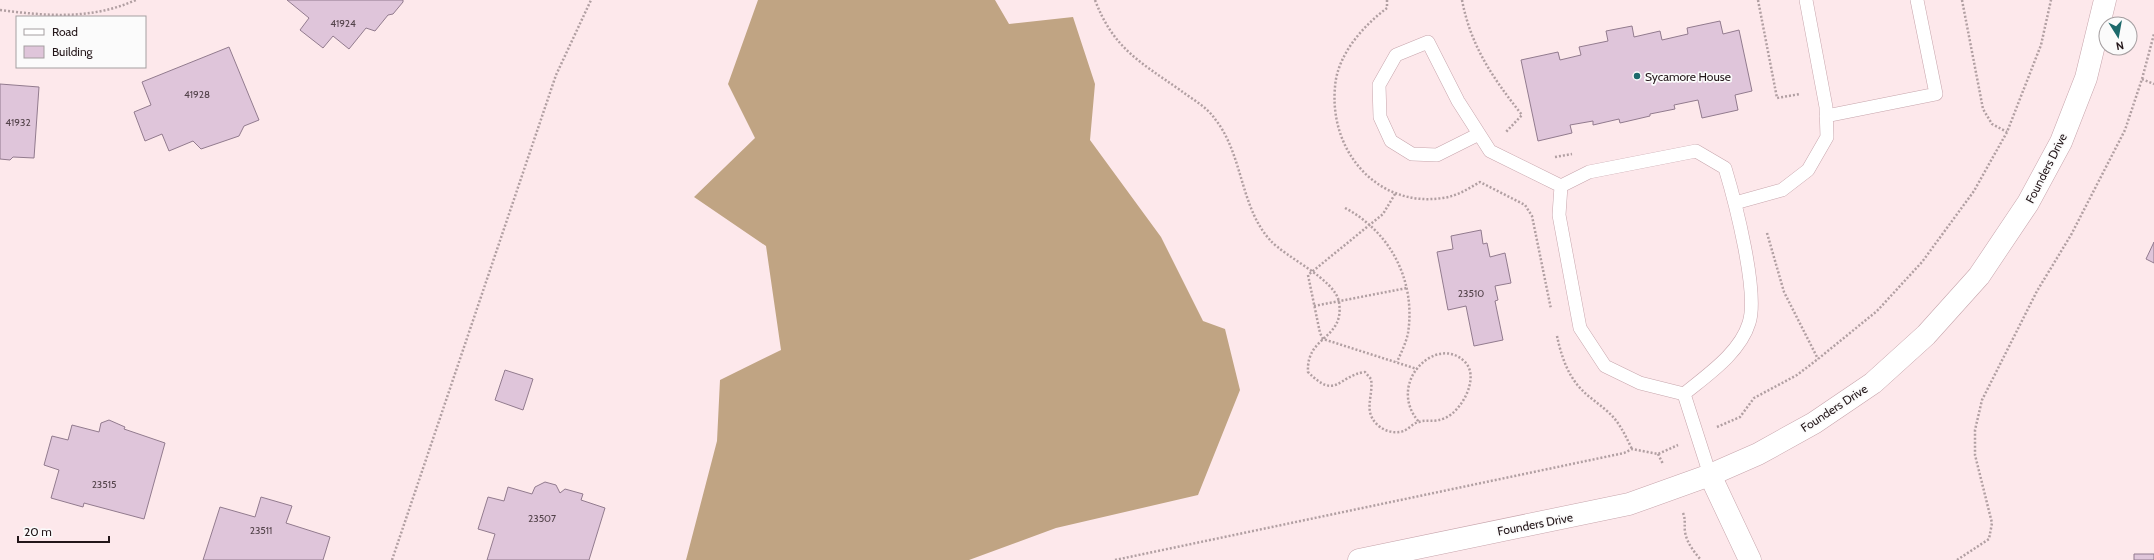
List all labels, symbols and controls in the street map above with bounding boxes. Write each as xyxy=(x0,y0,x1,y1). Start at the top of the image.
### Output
legend xyxy=(16,16,146,68)
north arrow xyxy=(2098,16,2138,56)
house number: 41924 xyxy=(330,17,356,30)
text: Road xyxy=(52,24,78,39)
text: N xyxy=(2115,38,2125,53)
text: Building xyxy=(52,44,94,59)
place label: Sycamore House xyxy=(1645,69,1731,84)
marker: Sycamore House xyxy=(1632,71,1642,81)
house number: 41928 xyxy=(184,88,210,101)
house number: 41932 xyxy=(5,116,31,129)
street label: Founders Drive xyxy=(2022,131,2070,205)
house number: 23510 xyxy=(1458,287,1484,300)
street label: Founders Drive xyxy=(1798,381,1870,435)
house number: 23515 xyxy=(92,478,116,491)
street label: Founders Drive xyxy=(1496,509,1574,539)
house number: 23507 xyxy=(528,512,556,525)
scale bar xyxy=(18,518,109,544)
text: 20 m xyxy=(24,524,52,539)
house number: 23511 xyxy=(250,524,272,537)

